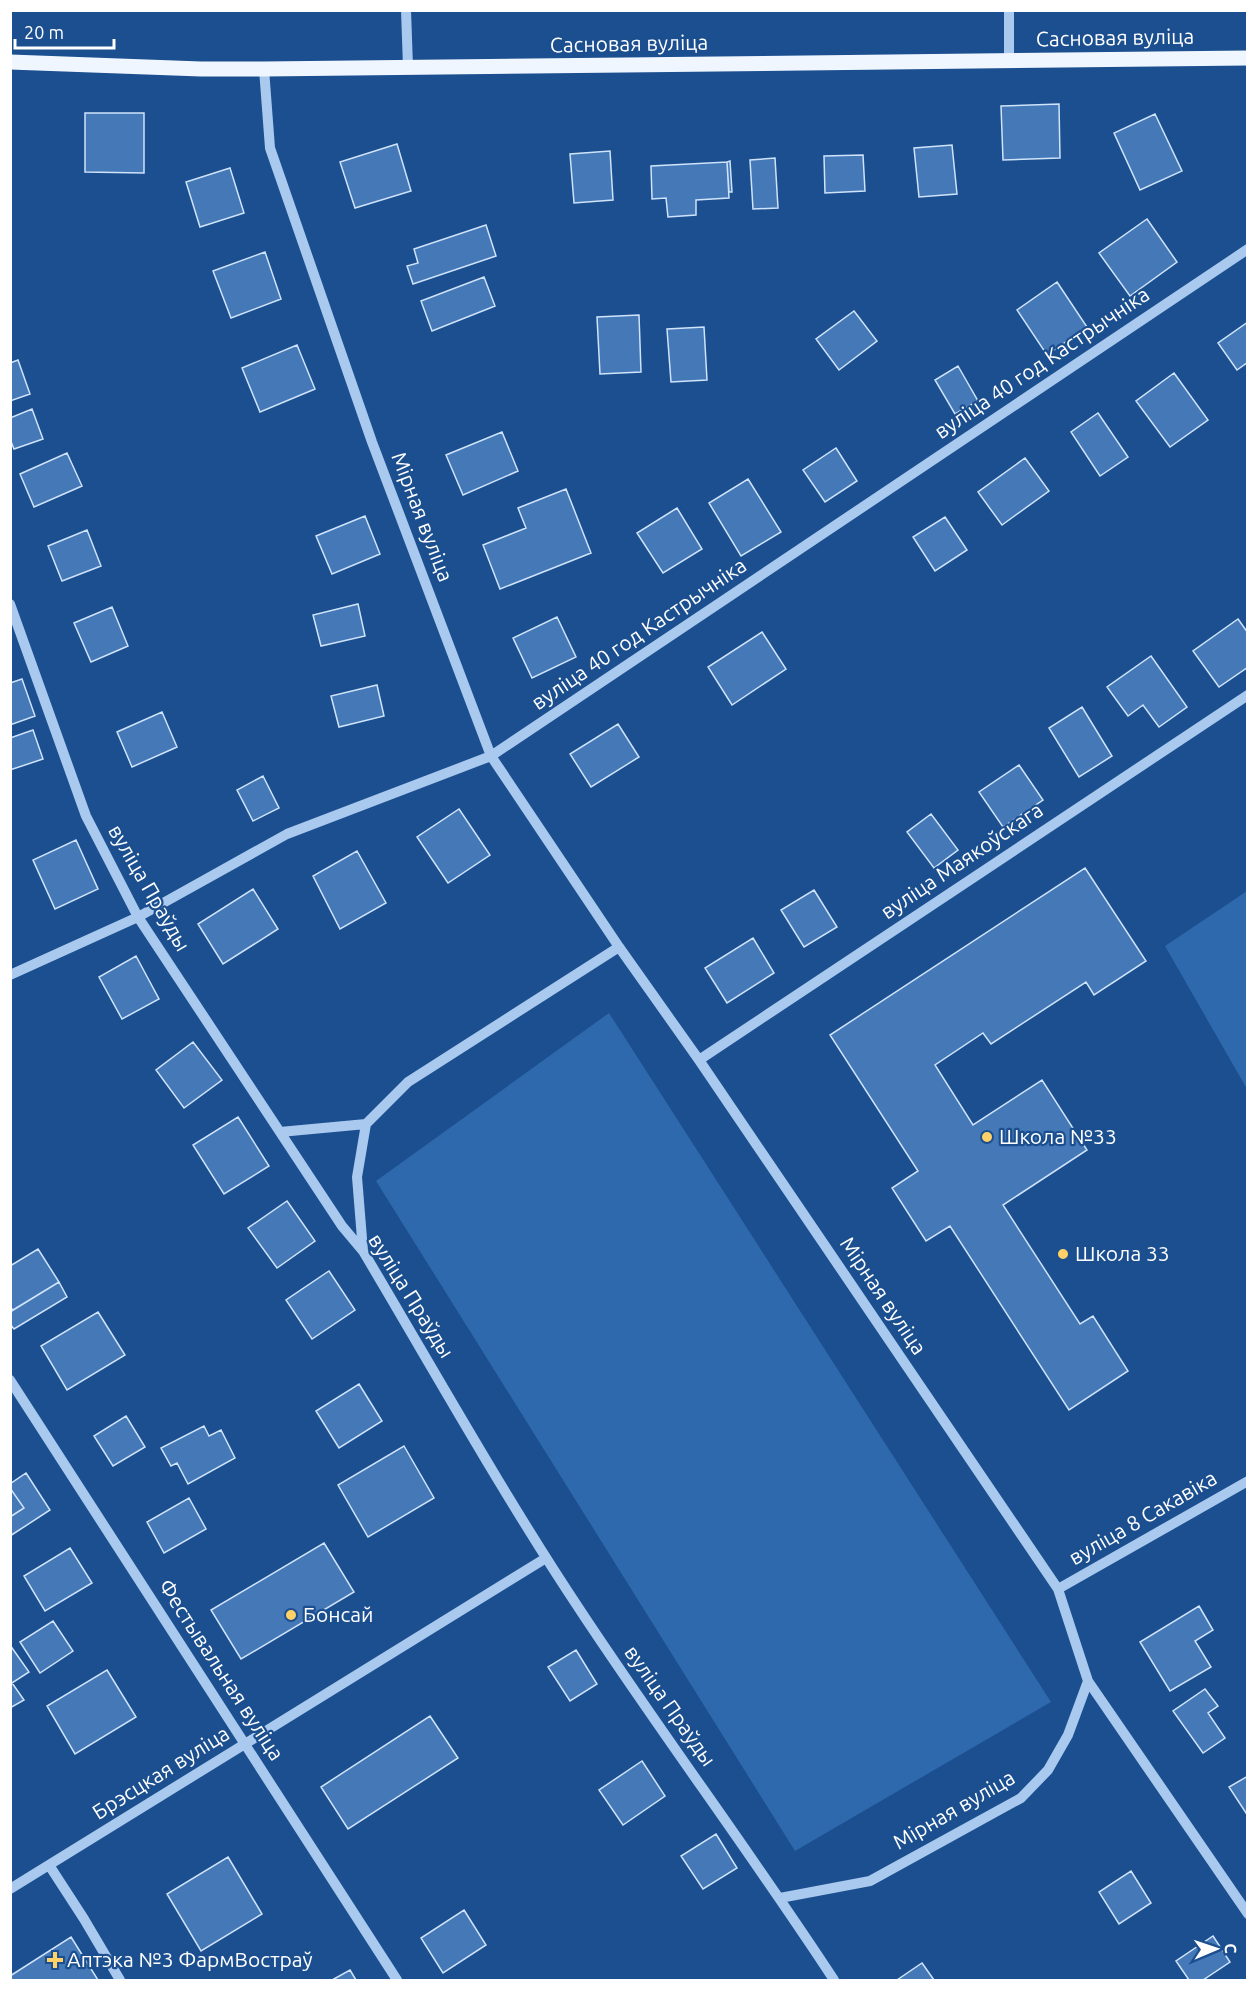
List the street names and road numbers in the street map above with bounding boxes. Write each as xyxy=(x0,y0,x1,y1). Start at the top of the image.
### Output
street label: Сасновая вуліца xyxy=(1036,24,1194,50)
street label: Сасновая вуліца xyxy=(550,30,708,56)
street label: вуліца 40 год Кастрычніка xyxy=(930,281,1153,443)
street label: Мірная вуліца xyxy=(387,449,459,585)
street label: вуліца 40 год Кастрычніка xyxy=(527,552,750,714)
street label: вуліца Маякоўскага xyxy=(876,797,1047,923)
street label: вуліца Праўды xyxy=(104,820,196,955)
street label: вуліца Праўды xyxy=(364,1229,460,1362)
street label: Мірная вуліца xyxy=(836,1232,932,1359)
street label: вуліца 8 Сакавіка xyxy=(1064,1465,1221,1569)
street label: Фестывальная вуліца xyxy=(154,1574,289,1765)
street label: вуліца Праўды xyxy=(620,1640,721,1770)
street label: Брэсцкая вуліца xyxy=(88,1720,233,1824)
street label: Мірная вуліца xyxy=(888,1765,1019,1854)

